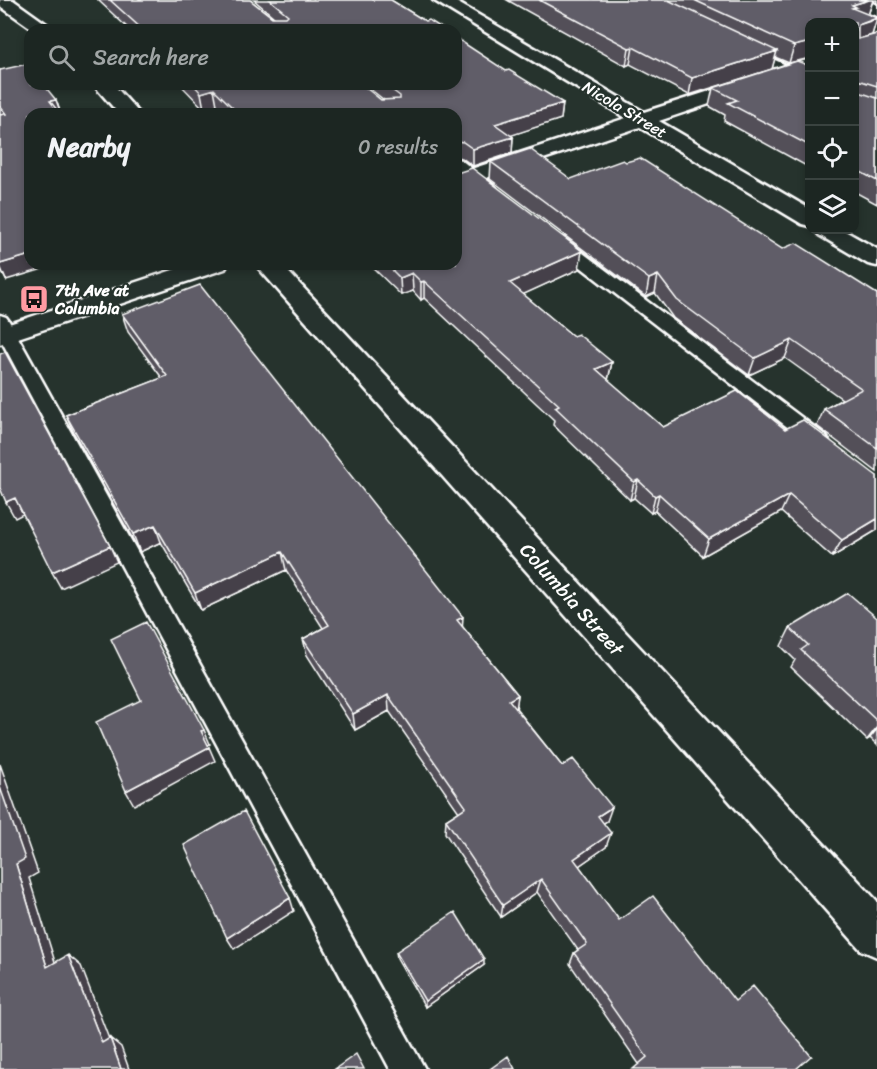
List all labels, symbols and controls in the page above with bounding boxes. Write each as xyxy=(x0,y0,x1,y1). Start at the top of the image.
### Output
map controls xyxy=(805,18,859,234)
button: + xyxy=(805,18,859,72)
search box xyxy=(24,24,462,90)
text: Search here xyxy=(93,38,209,77)
icon: search xyxy=(45,41,78,74)
button: − xyxy=(805,72,859,126)
street label: Nicola Street xyxy=(577,73,673,146)
text: Nearby xyxy=(48,124,130,170)
button: locate xyxy=(805,126,859,180)
text: 0 results xyxy=(358,130,438,165)
button: layers xyxy=(805,180,859,234)
place label: 7th Ave at Columbia xyxy=(54,276,129,323)
bus stop icon: 7th Ave at Columbia xyxy=(18,283,50,315)
street label: Columbia Street xyxy=(511,534,633,665)

